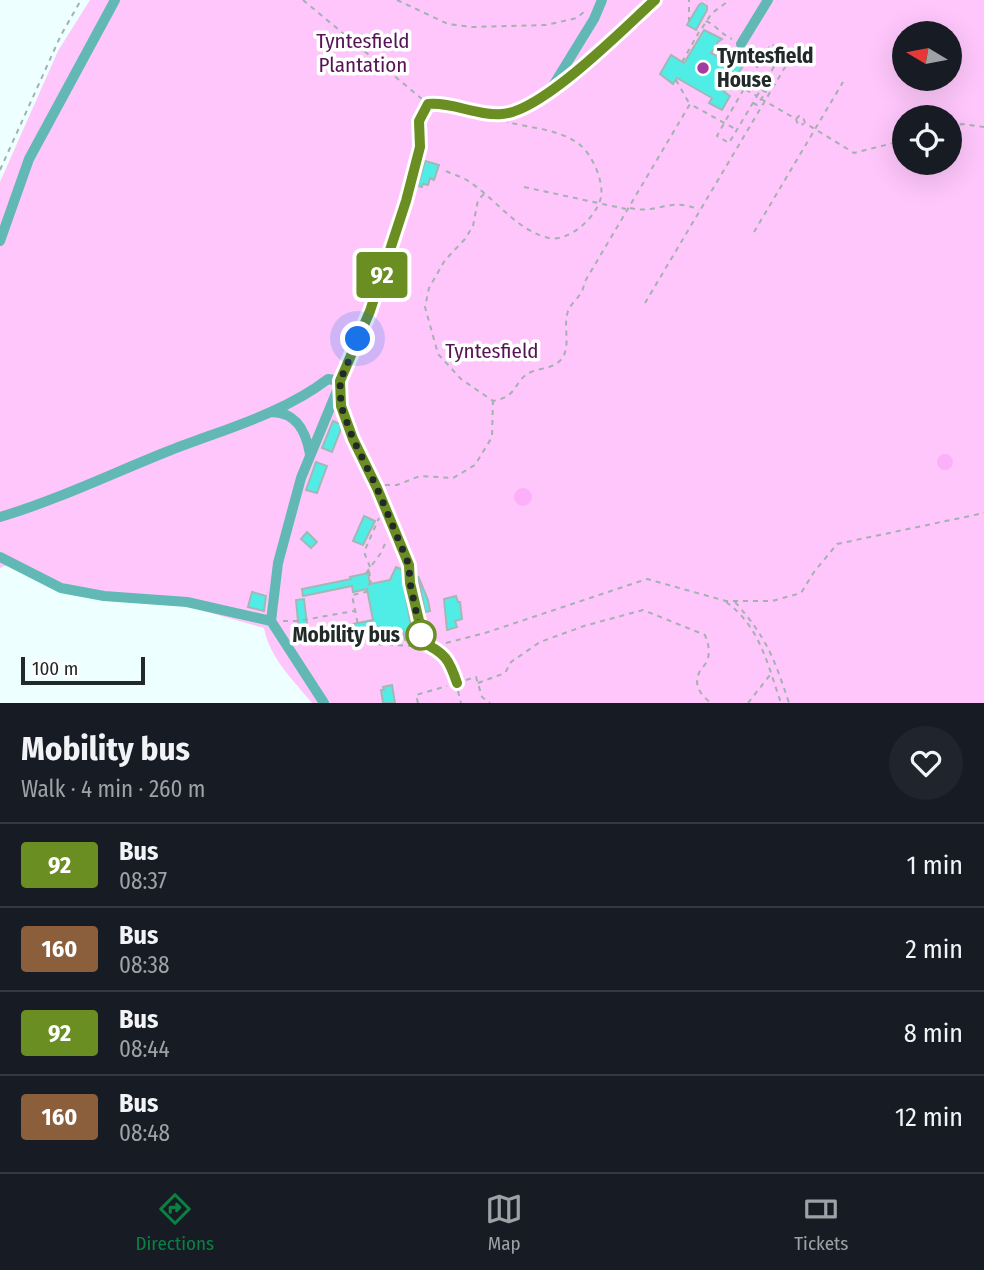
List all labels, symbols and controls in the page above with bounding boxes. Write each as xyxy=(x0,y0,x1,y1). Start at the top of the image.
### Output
north arrow xyxy=(892,21,962,91)
map controls xyxy=(892,21,962,175)
park label: Tyntesfield Plantation xyxy=(316,28,410,78)
place label: Tyntesfield House xyxy=(717,43,814,93)
marker: Tyntesfield House xyxy=(695,60,711,76)
button: locate xyxy=(892,105,962,175)
line badge: 92 xyxy=(350,252,414,298)
text: 92 xyxy=(370,261,394,289)
your location xyxy=(340,321,375,356)
park label: Tyntesfield xyxy=(445,338,539,364)
marker: Mobility bus xyxy=(406,620,436,650)
place label: Mobility bus xyxy=(292,622,400,648)
scale bar xyxy=(21,654,145,686)
text: 100 m xyxy=(32,657,78,680)
button: heart xyxy=(889,726,963,800)
text: Mobility bus xyxy=(21,729,190,769)
text: Walk · 4 min · 260 m xyxy=(21,775,206,803)
text: Bus xyxy=(119,836,158,867)
text: 1 min xyxy=(907,850,963,881)
text: 92 xyxy=(48,851,71,879)
text: 08:37 xyxy=(119,867,167,895)
text: Bus xyxy=(119,920,158,951)
text: 2 min xyxy=(905,934,963,965)
text: 160 xyxy=(42,935,77,963)
text: 08:38 xyxy=(119,951,169,979)
text: Bus xyxy=(119,1004,158,1035)
text: 8 min xyxy=(904,1018,963,1049)
text: 92 xyxy=(48,1019,71,1047)
text: 08:44 xyxy=(119,1035,170,1063)
text: Bus xyxy=(119,1088,158,1119)
text: 12 min xyxy=(895,1102,963,1133)
text: 160 xyxy=(42,1103,77,1131)
text: 08:48 xyxy=(119,1119,170,1147)
tab: Directions xyxy=(136,1190,214,1255)
tab: Map xyxy=(485,1190,523,1255)
tab: Tickets xyxy=(794,1190,848,1255)

